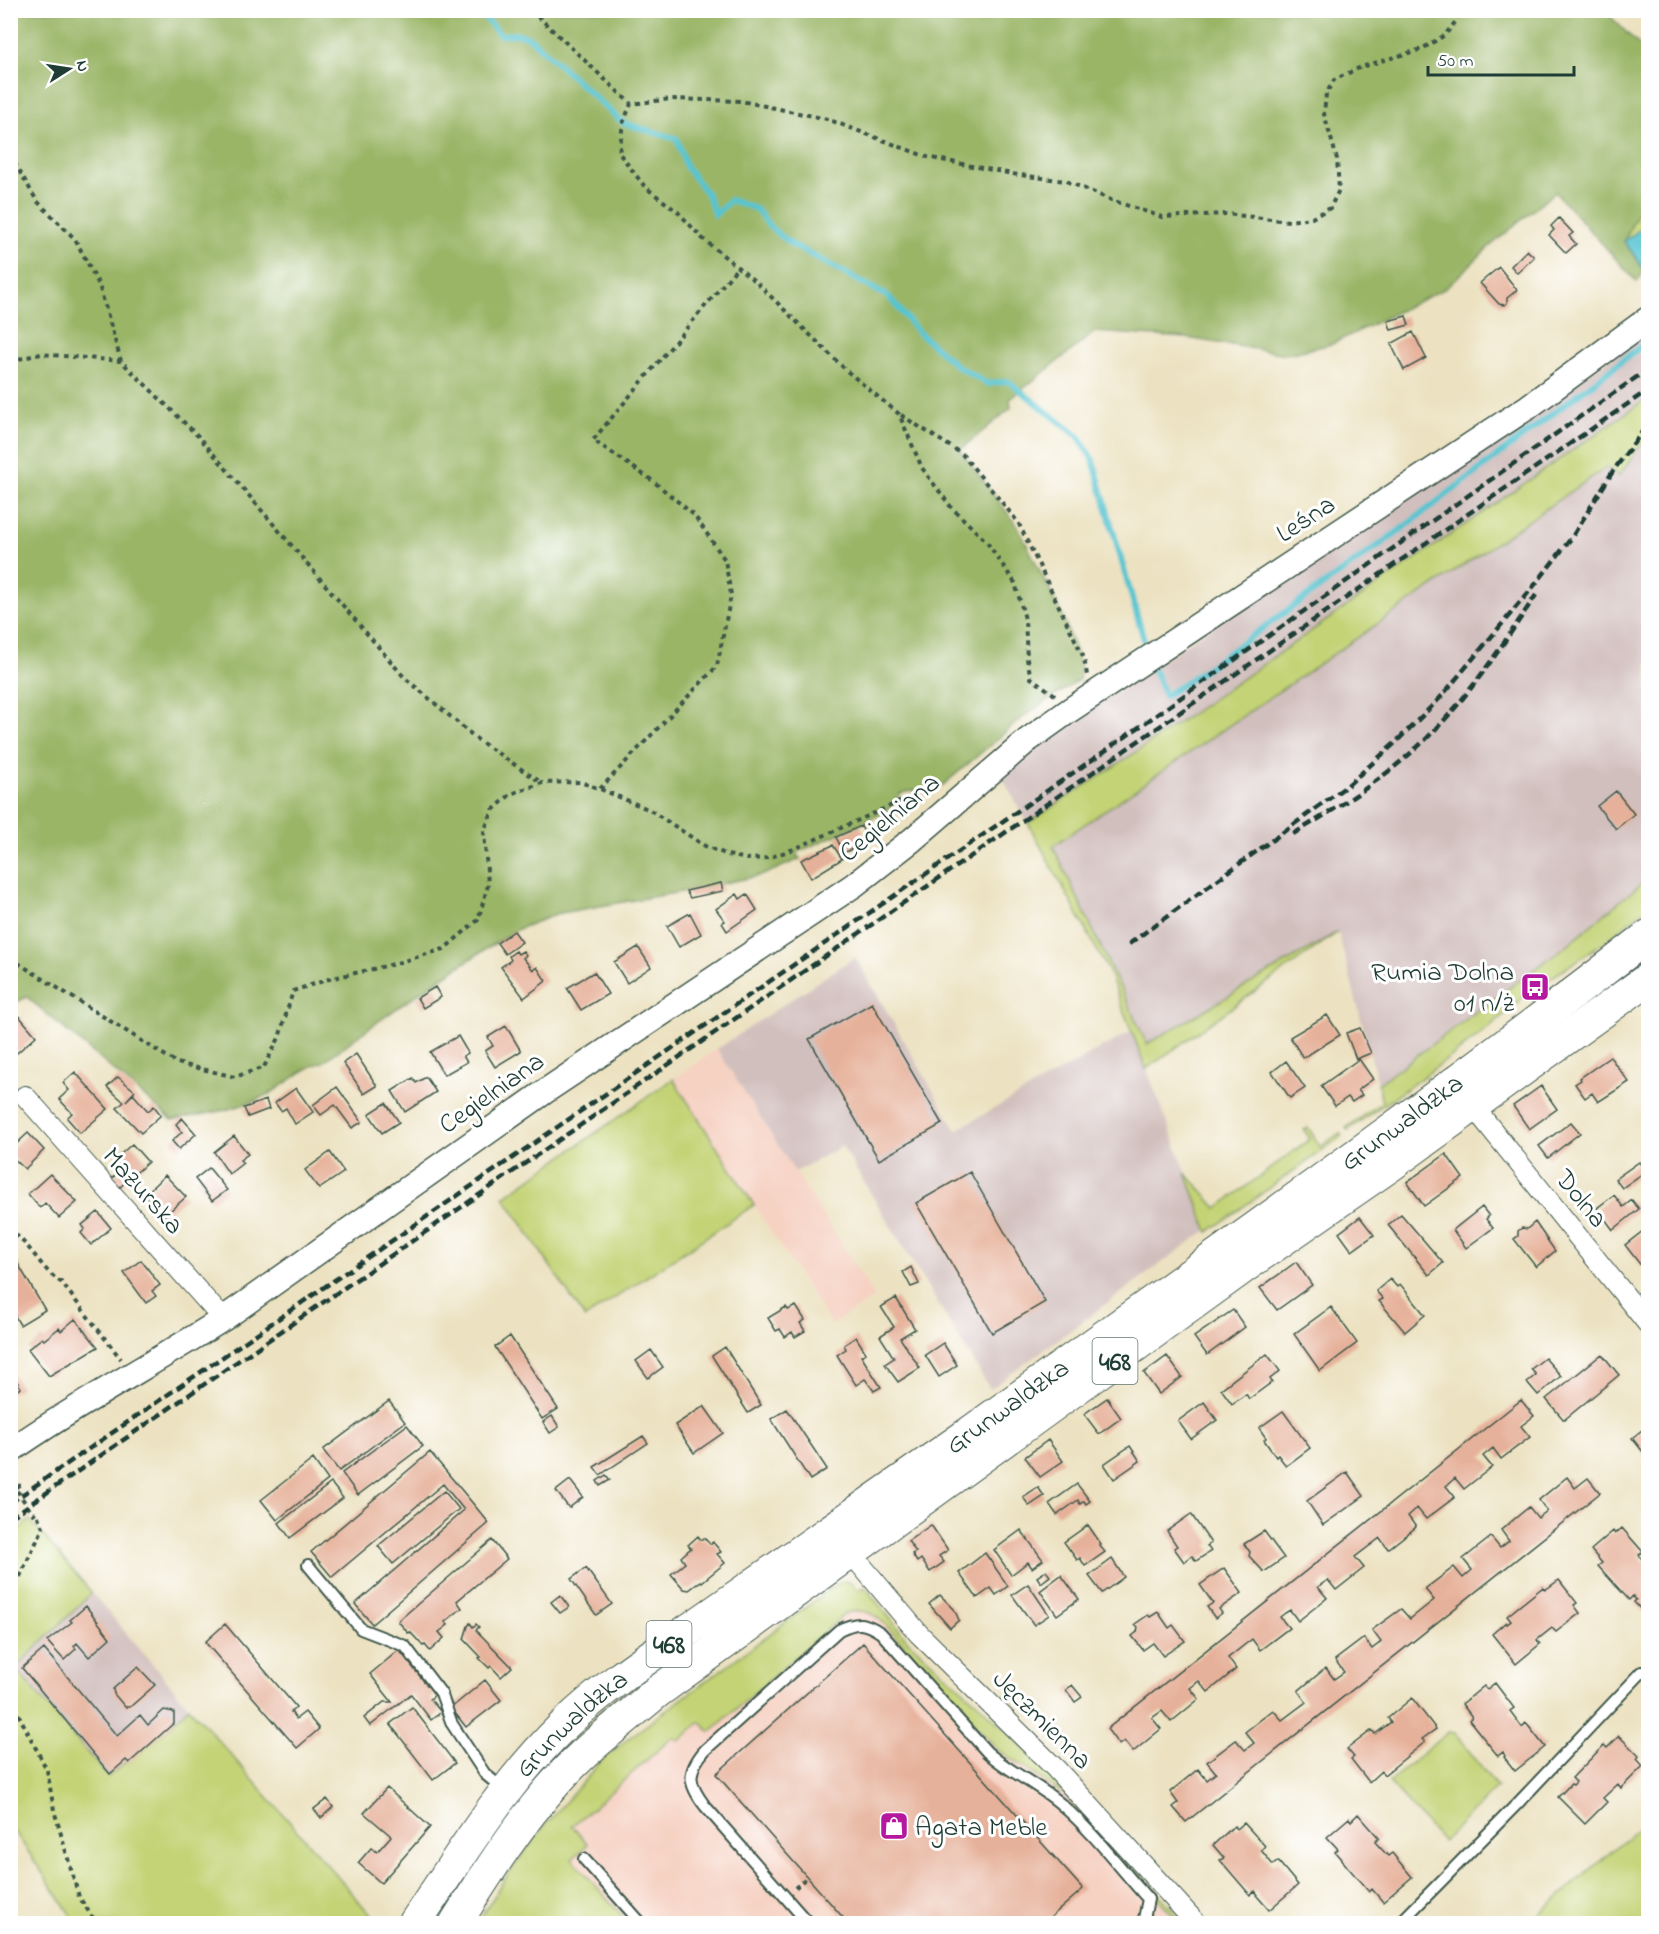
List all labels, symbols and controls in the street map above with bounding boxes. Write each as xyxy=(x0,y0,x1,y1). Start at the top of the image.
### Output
north arrow xyxy=(39,39,99,99)
scale bar xyxy=(1428,39,1574,77)
text: 50 m xyxy=(1437,49,1474,75)
text: N xyxy=(69,59,95,74)
street label: Leśna xyxy=(1269,486,1344,554)
street label: Cegielniana xyxy=(832,765,950,873)
place label: Rumia Dolna 01 n/ż xyxy=(1371,954,1515,1024)
bus stop icon: Rumia Dolna 01 n/ż xyxy=(1519,971,1551,1003)
street label: Cegielniana xyxy=(432,1043,553,1145)
street label: Grunwaldzka xyxy=(1333,1066,1472,1182)
street label: Mazurska xyxy=(92,1139,192,1244)
street label: Dolna xyxy=(1544,1161,1616,1237)
road number: 468 xyxy=(1092,1338,1138,1384)
street label: Grunwaldzka xyxy=(939,1350,1078,1466)
road number: 468 xyxy=(646,1621,692,1667)
street label: Grunwaldzka xyxy=(507,1661,637,1787)
street label: Jęczmienna xyxy=(982,1662,1100,1780)
place label: Agata Meble xyxy=(915,1809,1048,1848)
shop icon: Agata Meble xyxy=(878,1810,910,1842)

